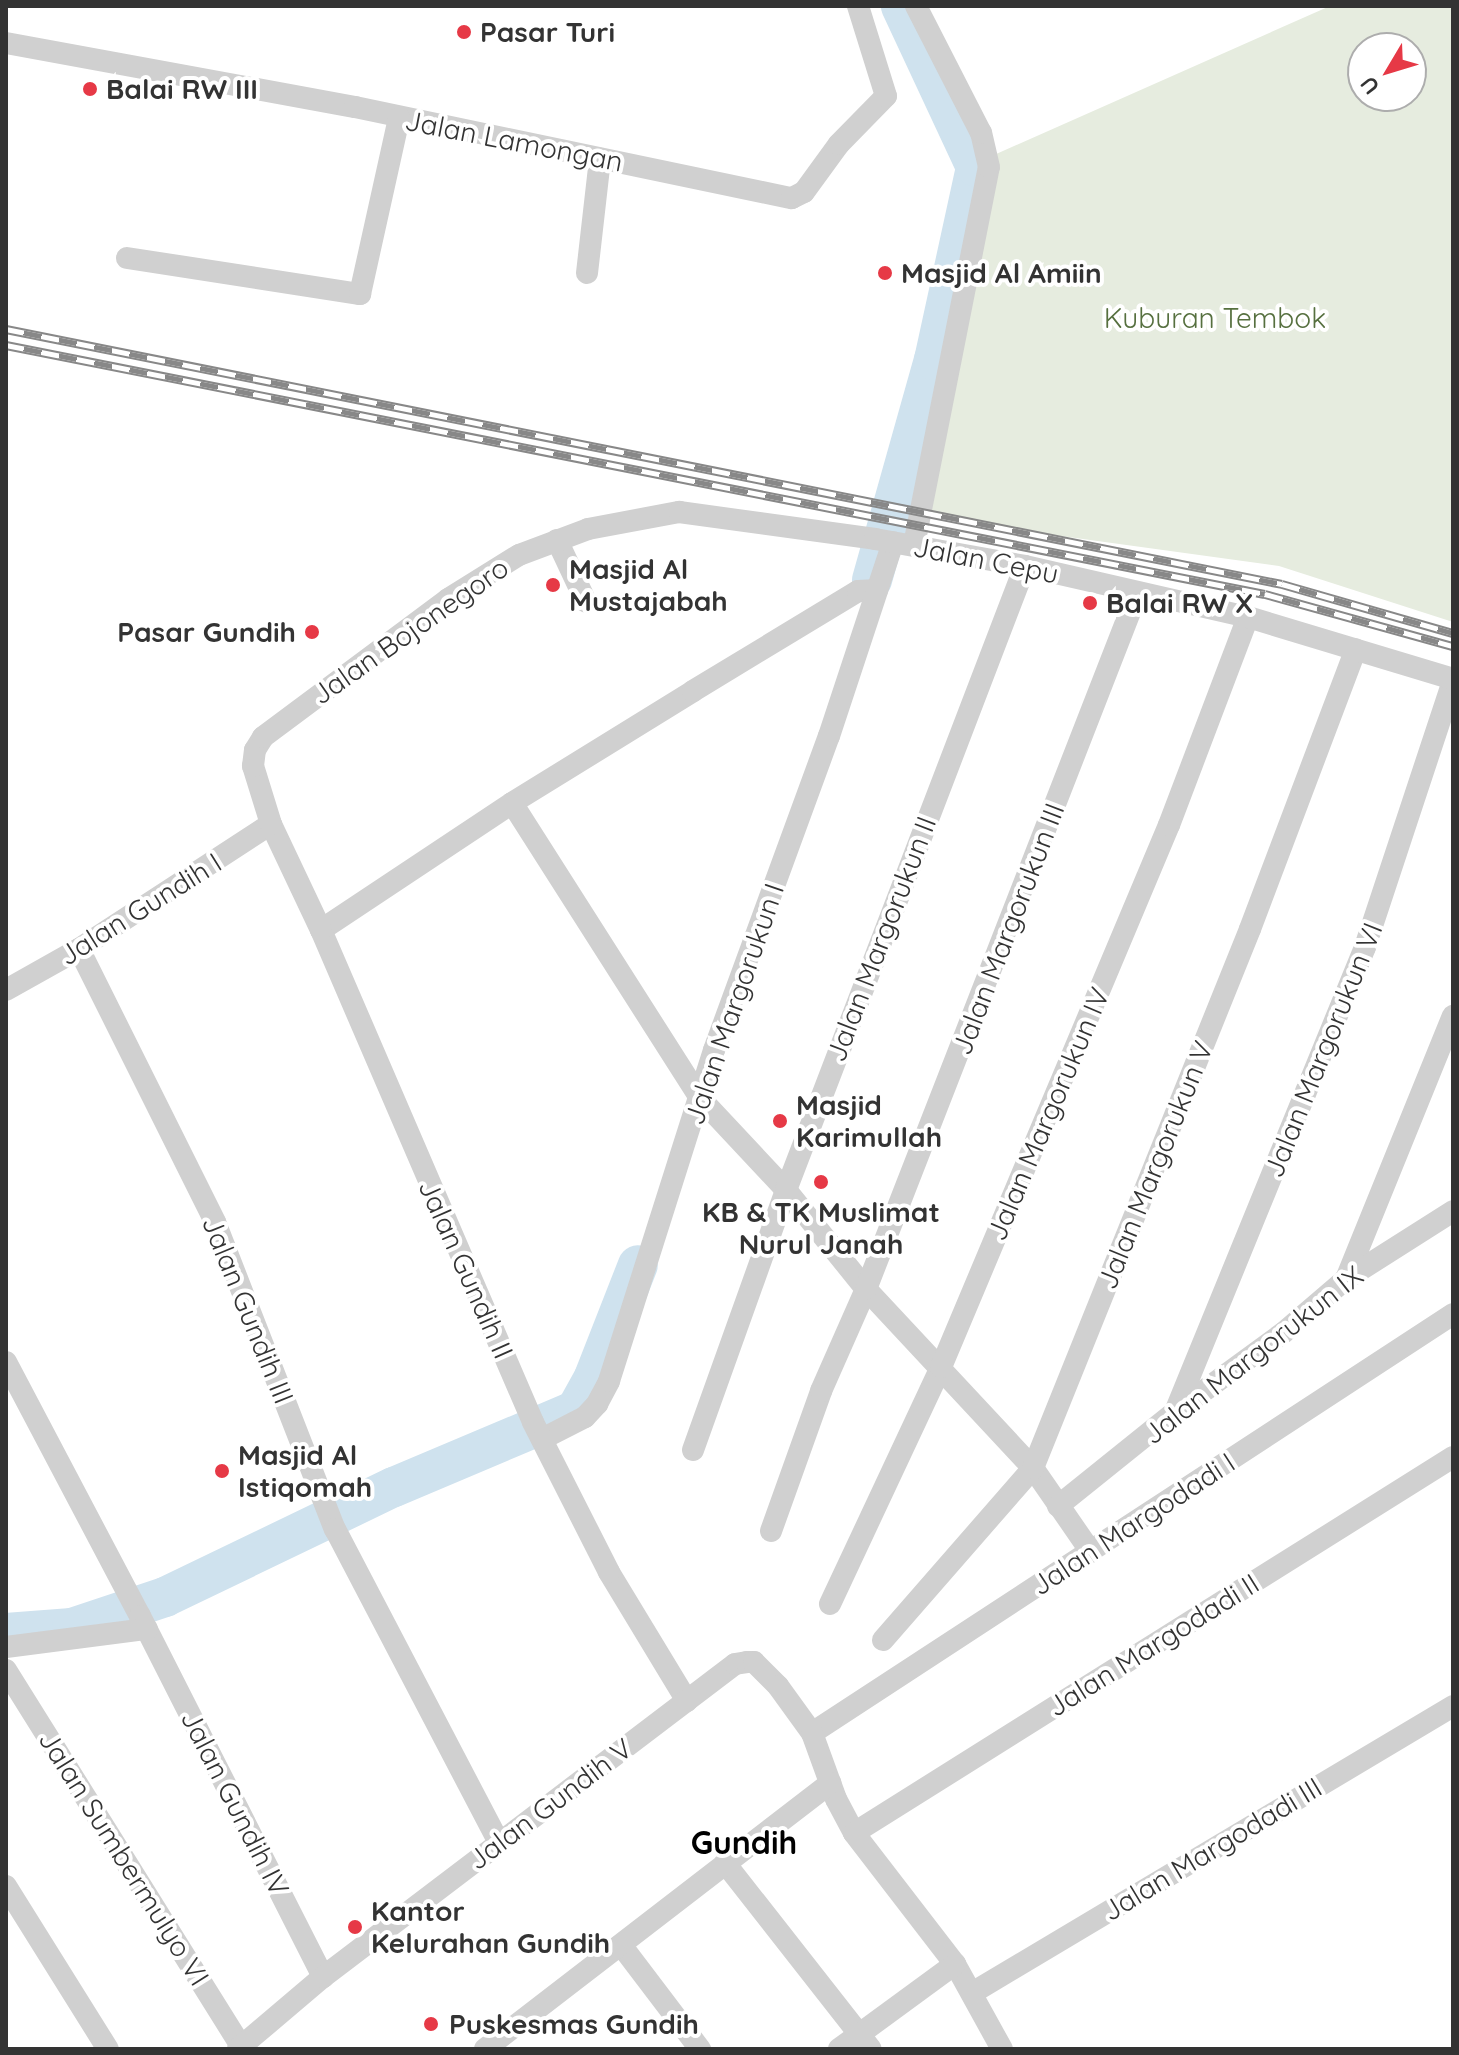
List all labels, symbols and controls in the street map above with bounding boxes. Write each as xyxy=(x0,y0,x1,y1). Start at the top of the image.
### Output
place label: Pasar Turi xyxy=(480,15,615,49)
marker: Pasar Turi xyxy=(455,23,473,41)
north arrow xyxy=(1347,32,1427,112)
text: U xyxy=(1354,71,1385,100)
place label: Balai RW III xyxy=(106,72,258,106)
marker: Balai RW III xyxy=(81,80,99,98)
street label: Jalan Lamongan xyxy=(402,103,626,179)
place label: Masjid Al Amiin xyxy=(901,256,1102,290)
marker: Masjid Al Amiin xyxy=(876,264,894,282)
park label: Kuburan Tembok xyxy=(1104,301,1326,335)
street label: Jalan Cepu xyxy=(911,529,1061,591)
street label: Jalan Bojonegoro xyxy=(305,551,515,711)
place label: Masjid Al Mustajabah xyxy=(569,552,728,618)
marker: Masjid Al Mustajabah xyxy=(544,576,562,594)
place label: Balai RW X xyxy=(1106,586,1253,620)
marker: Balai RW X xyxy=(1081,594,1099,612)
place label: Pasar Gundih xyxy=(117,615,296,649)
marker: Pasar Gundih xyxy=(303,623,321,641)
street label: Jalan Margorukun III xyxy=(945,798,1071,1060)
street label: Jalan Margorukun II xyxy=(819,812,943,1066)
street label: Jalan Gundih I xyxy=(53,846,227,972)
street label: Jalan Margorukun I xyxy=(677,879,791,1129)
street label: Jalan Margorukun VI xyxy=(1257,918,1389,1182)
street label: Jalan Margorukun IV xyxy=(980,982,1116,1246)
street label: Jalan Margorukun V xyxy=(1090,1036,1220,1294)
place label: Masjid Karimullah xyxy=(796,1088,942,1154)
marker: Masjid Karimullah xyxy=(771,1112,789,1130)
marker: KB & TK Muslimat Nurul Janah xyxy=(812,1173,830,1191)
street label: Jalan Gundih II xyxy=(412,1174,520,1364)
place label: KB & TK Muslimat Nurul Janah xyxy=(702,1195,940,1261)
street label: Jalan Gundih III xyxy=(195,1211,301,1409)
street label: Jalan Margorukun IX xyxy=(1136,1259,1370,1451)
place label: Masjid Al Istiqomah xyxy=(238,1438,372,1504)
street label: Jalan Margodadi I xyxy=(1025,1446,1241,1602)
marker: Masjid Al Istiqomah xyxy=(213,1462,231,1480)
street label: Jalan Margodadi II xyxy=(1041,1566,1265,1724)
street label: Jalan Gundih IV xyxy=(174,1705,296,1901)
street label: Jalan Sumbermulyo VI xyxy=(32,1724,216,1992)
street label: Jalan Gundih V xyxy=(461,1731,639,1877)
street label: Jalan Margodadi III xyxy=(1096,1770,1328,1928)
district label: Gundih xyxy=(691,1823,797,1861)
place label: Kantor Kelurahan Gundih xyxy=(371,1894,610,1960)
marker: Kantor Kelurahan Gundih xyxy=(346,1918,364,1936)
place label: Puskesmas Gundih xyxy=(449,2007,699,2041)
marker: Puskesmas Gundih xyxy=(420,2013,442,2035)

